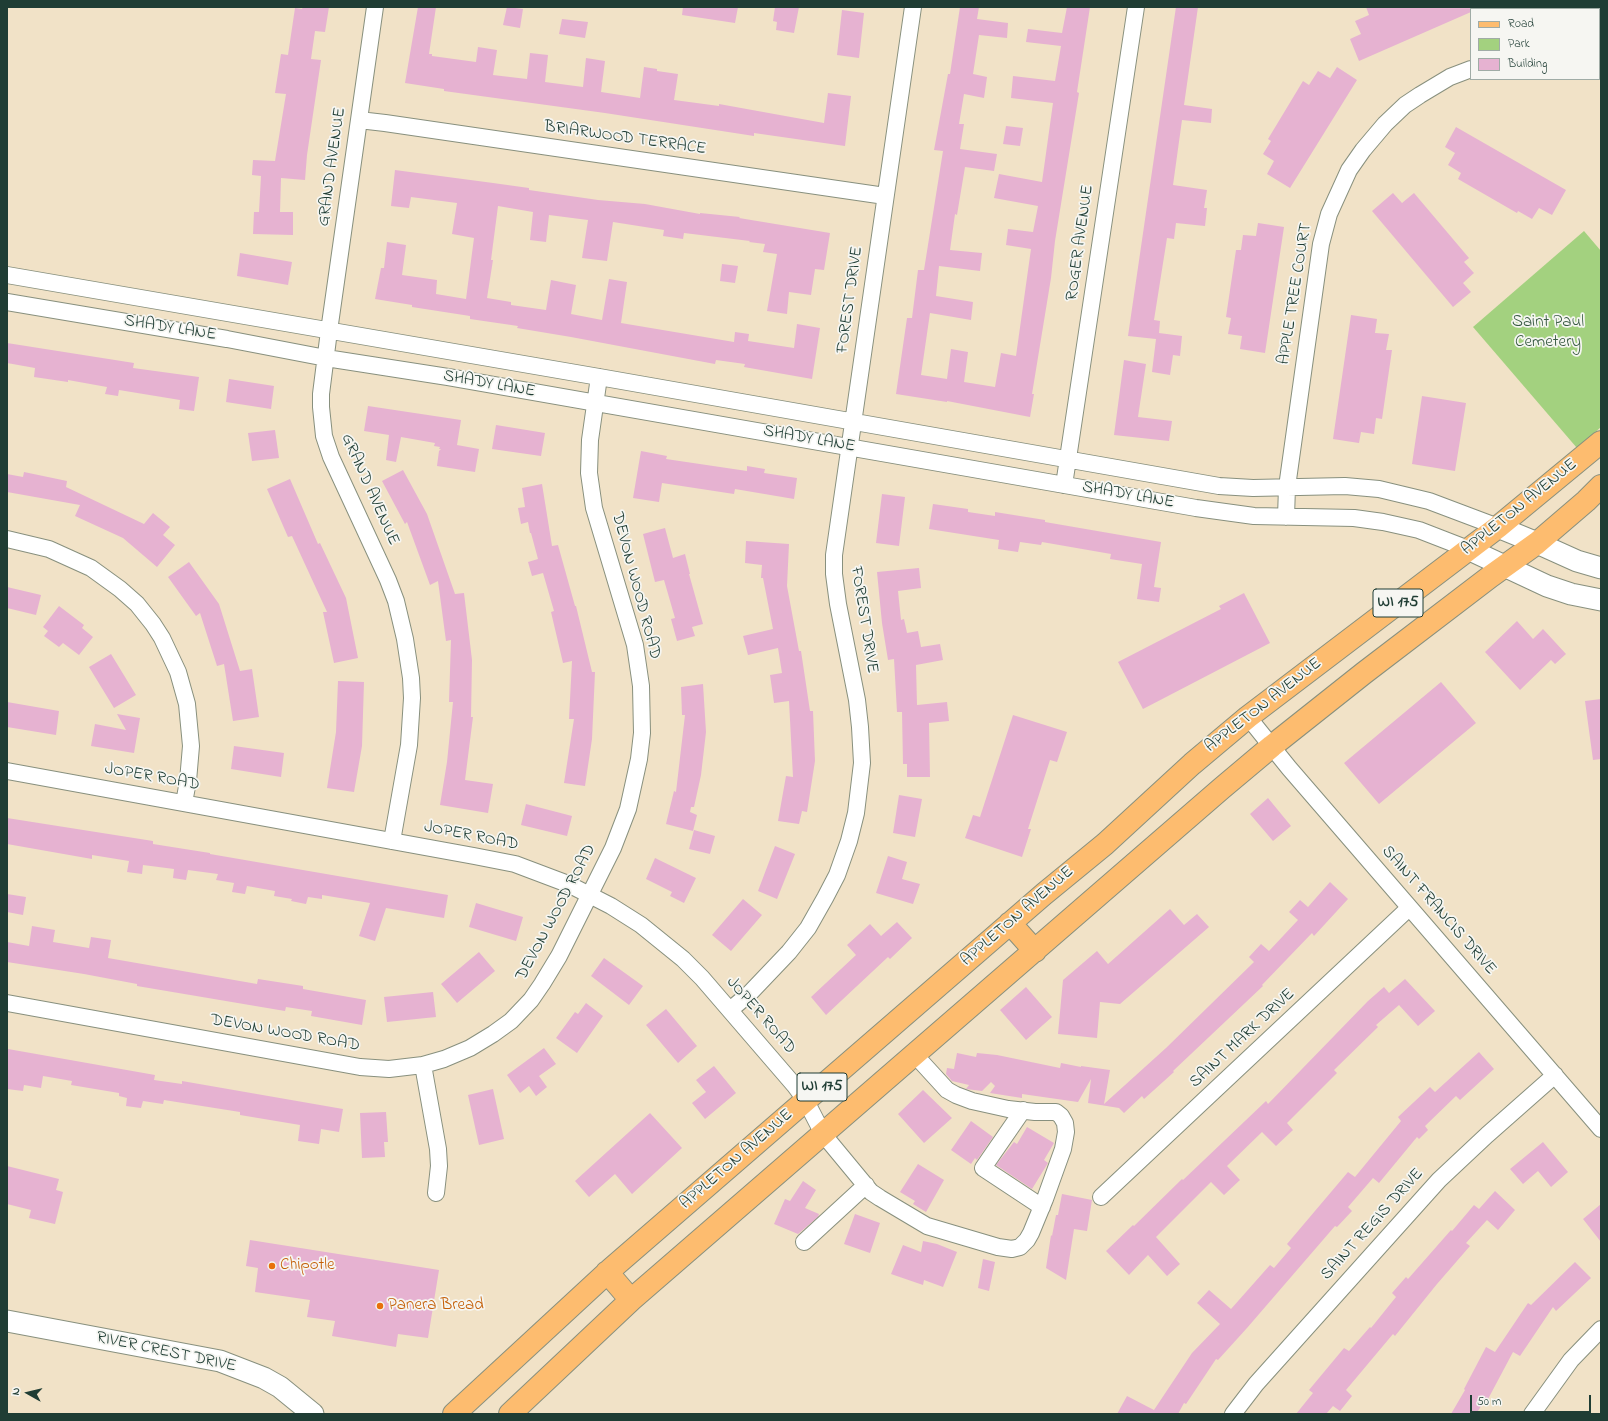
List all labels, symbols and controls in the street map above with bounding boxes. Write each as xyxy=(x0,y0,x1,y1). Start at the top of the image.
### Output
legend xyxy=(1470,8,1600,80)
text: Road xyxy=(1508,15,1534,33)
text: Park xyxy=(1508,35,1530,53)
text: Building xyxy=(1508,55,1547,73)
street label: GRAND AVENUE xyxy=(315,106,351,228)
street label: BRIARWOOD TERRACE xyxy=(543,118,707,160)
street label: ROGER AVENUE xyxy=(1063,184,1099,302)
street label: APPLE TREE COURT xyxy=(1275,222,1317,366)
street label: FOREST DRIVE xyxy=(833,245,869,355)
street label: SHADY LANE xyxy=(122,312,218,346)
park label: Saint Paul Cemetery xyxy=(1512,313,1584,353)
street label: SHADY LANE xyxy=(441,367,537,403)
street label: SHADY LANE xyxy=(761,422,857,458)
street label: GRAND AVENUE xyxy=(335,431,403,549)
street label: APPLETON AVENUE xyxy=(1458,455,1582,561)
street label: SHADY LANE xyxy=(1080,478,1176,514)
street label: DEVON WOOD ROAD xyxy=(606,510,664,662)
street label: FOREST DRIVE xyxy=(845,565,881,675)
road number: WI 175 xyxy=(1373,589,1423,617)
street label: APPLETON AVENUE xyxy=(1202,654,1326,758)
street label: JOPER ROAD xyxy=(103,760,201,796)
street label: JOPER ROAD xyxy=(422,818,520,856)
street label: DEVON WOOD ROAD xyxy=(512,841,602,985)
street label: SAINT FRANCIS DRIVE xyxy=(1376,842,1500,980)
street label: APPLETON AVENUE xyxy=(957,863,1079,971)
street label: JOPER ROAD xyxy=(721,973,799,1059)
street label: SAINT MARK DRIVE xyxy=(1186,985,1300,1093)
street label: DEVON WOOD ROAD xyxy=(209,1011,361,1057)
road number: WI 175 xyxy=(797,1073,847,1101)
street label: APPLETON AVENUE xyxy=(676,1106,798,1214)
street label: SAINT REGIS DRIVE xyxy=(1317,1165,1429,1285)
place label: Chipotle xyxy=(280,1256,335,1276)
marker: Chipotle xyxy=(267,1261,277,1271)
place label: Panera Bread xyxy=(388,1296,484,1316)
marker: Panera Bread xyxy=(375,1301,385,1311)
street label: RIVER CREST DRIVE xyxy=(94,1328,238,1378)
north arrow xyxy=(8,1373,48,1413)
text: N xyxy=(8,1387,25,1396)
scale bar xyxy=(1472,1387,1593,1413)
text: 50 m xyxy=(1477,1393,1501,1411)

